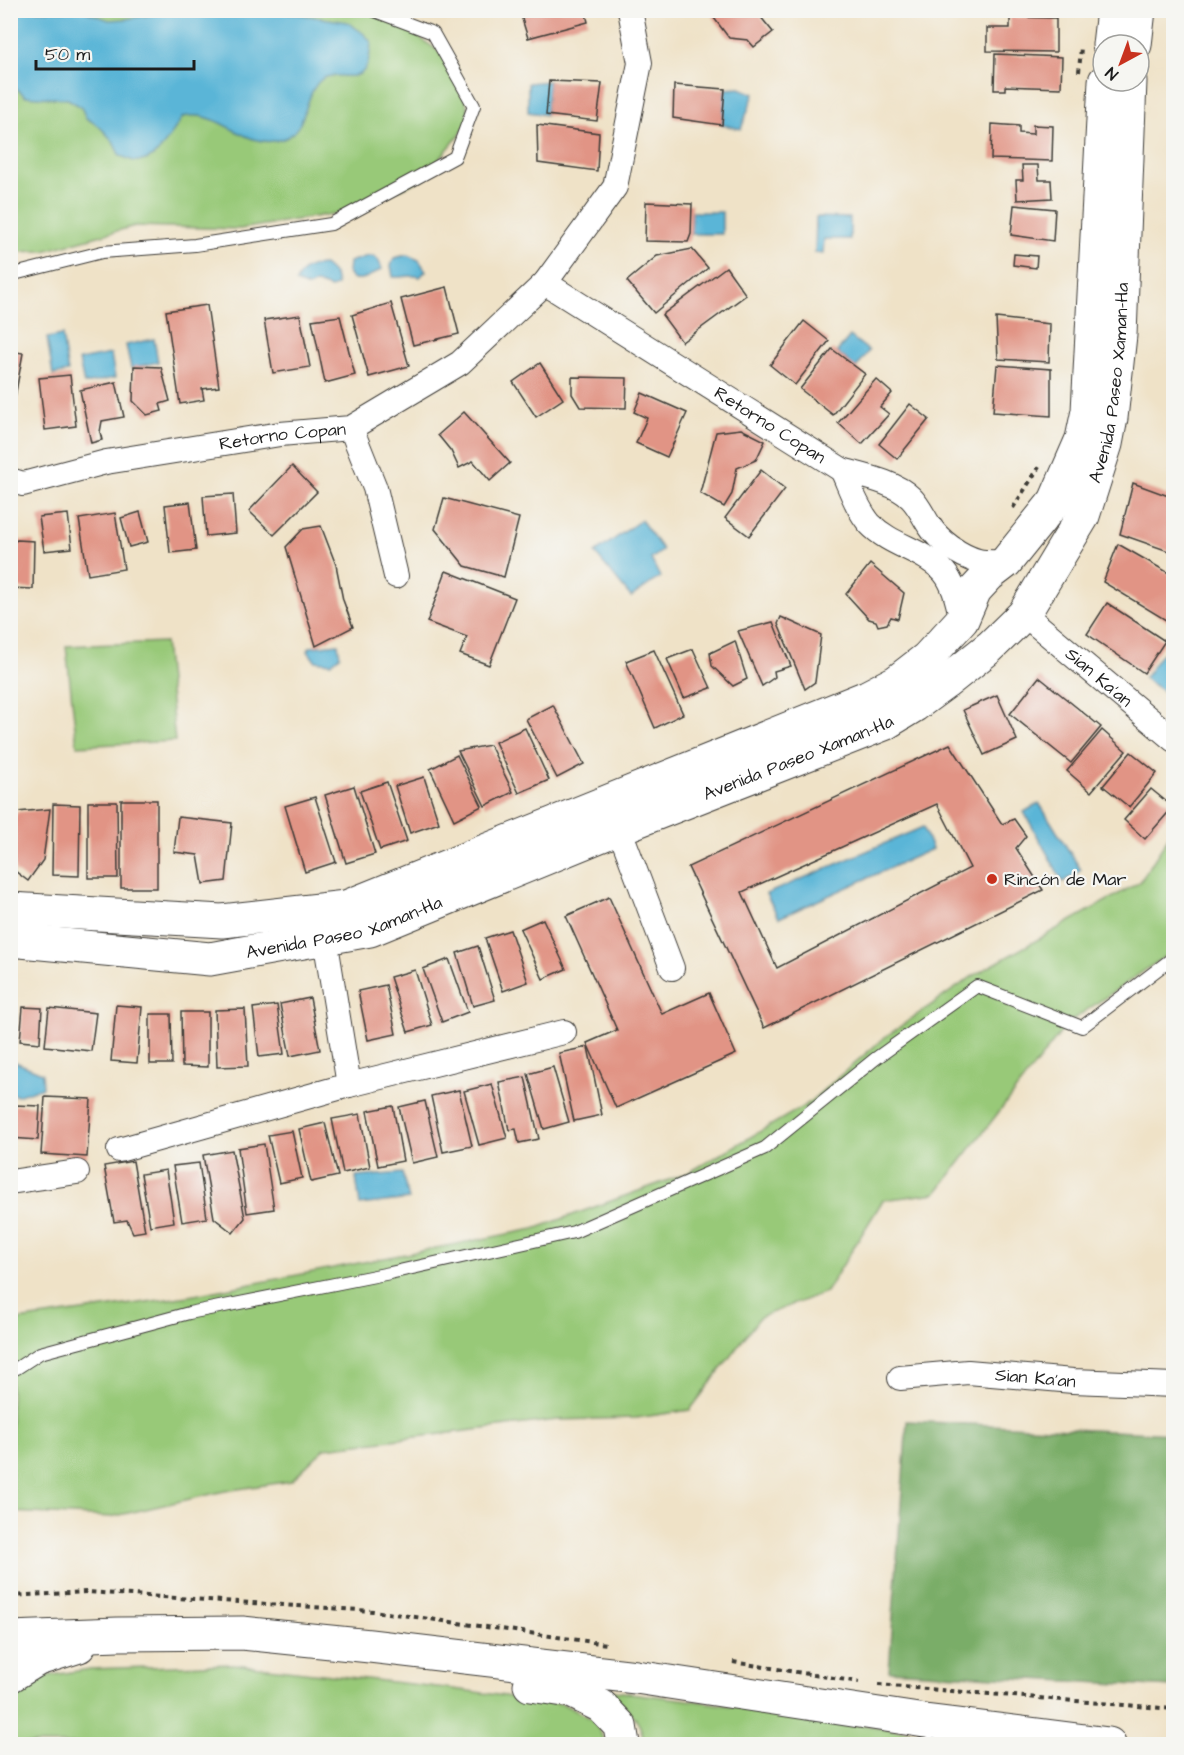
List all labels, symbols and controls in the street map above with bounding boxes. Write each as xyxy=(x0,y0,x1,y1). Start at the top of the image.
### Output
scale bar xyxy=(36,33,194,71)
north arrow xyxy=(1091,33,1151,93)
text: 50 m xyxy=(45,42,90,67)
text: N xyxy=(1101,62,1123,85)
street label: Avenida Paseo Xaman-Ha xyxy=(1082,282,1135,486)
street label: Retorno Copan xyxy=(709,381,830,470)
street label: Retorno Copan xyxy=(217,416,347,457)
street label: Sian Ka'an xyxy=(1060,642,1138,713)
street label: Avenida Paseo Xaman-Ha xyxy=(699,709,898,807)
place label: Rincón de Mar xyxy=(1004,867,1127,892)
marker: Rincón de Mar xyxy=(985,872,999,886)
street label: Avenida Paseo Xaman-Ha xyxy=(244,890,446,965)
street label: Sian Ka'an xyxy=(994,1362,1077,1394)

